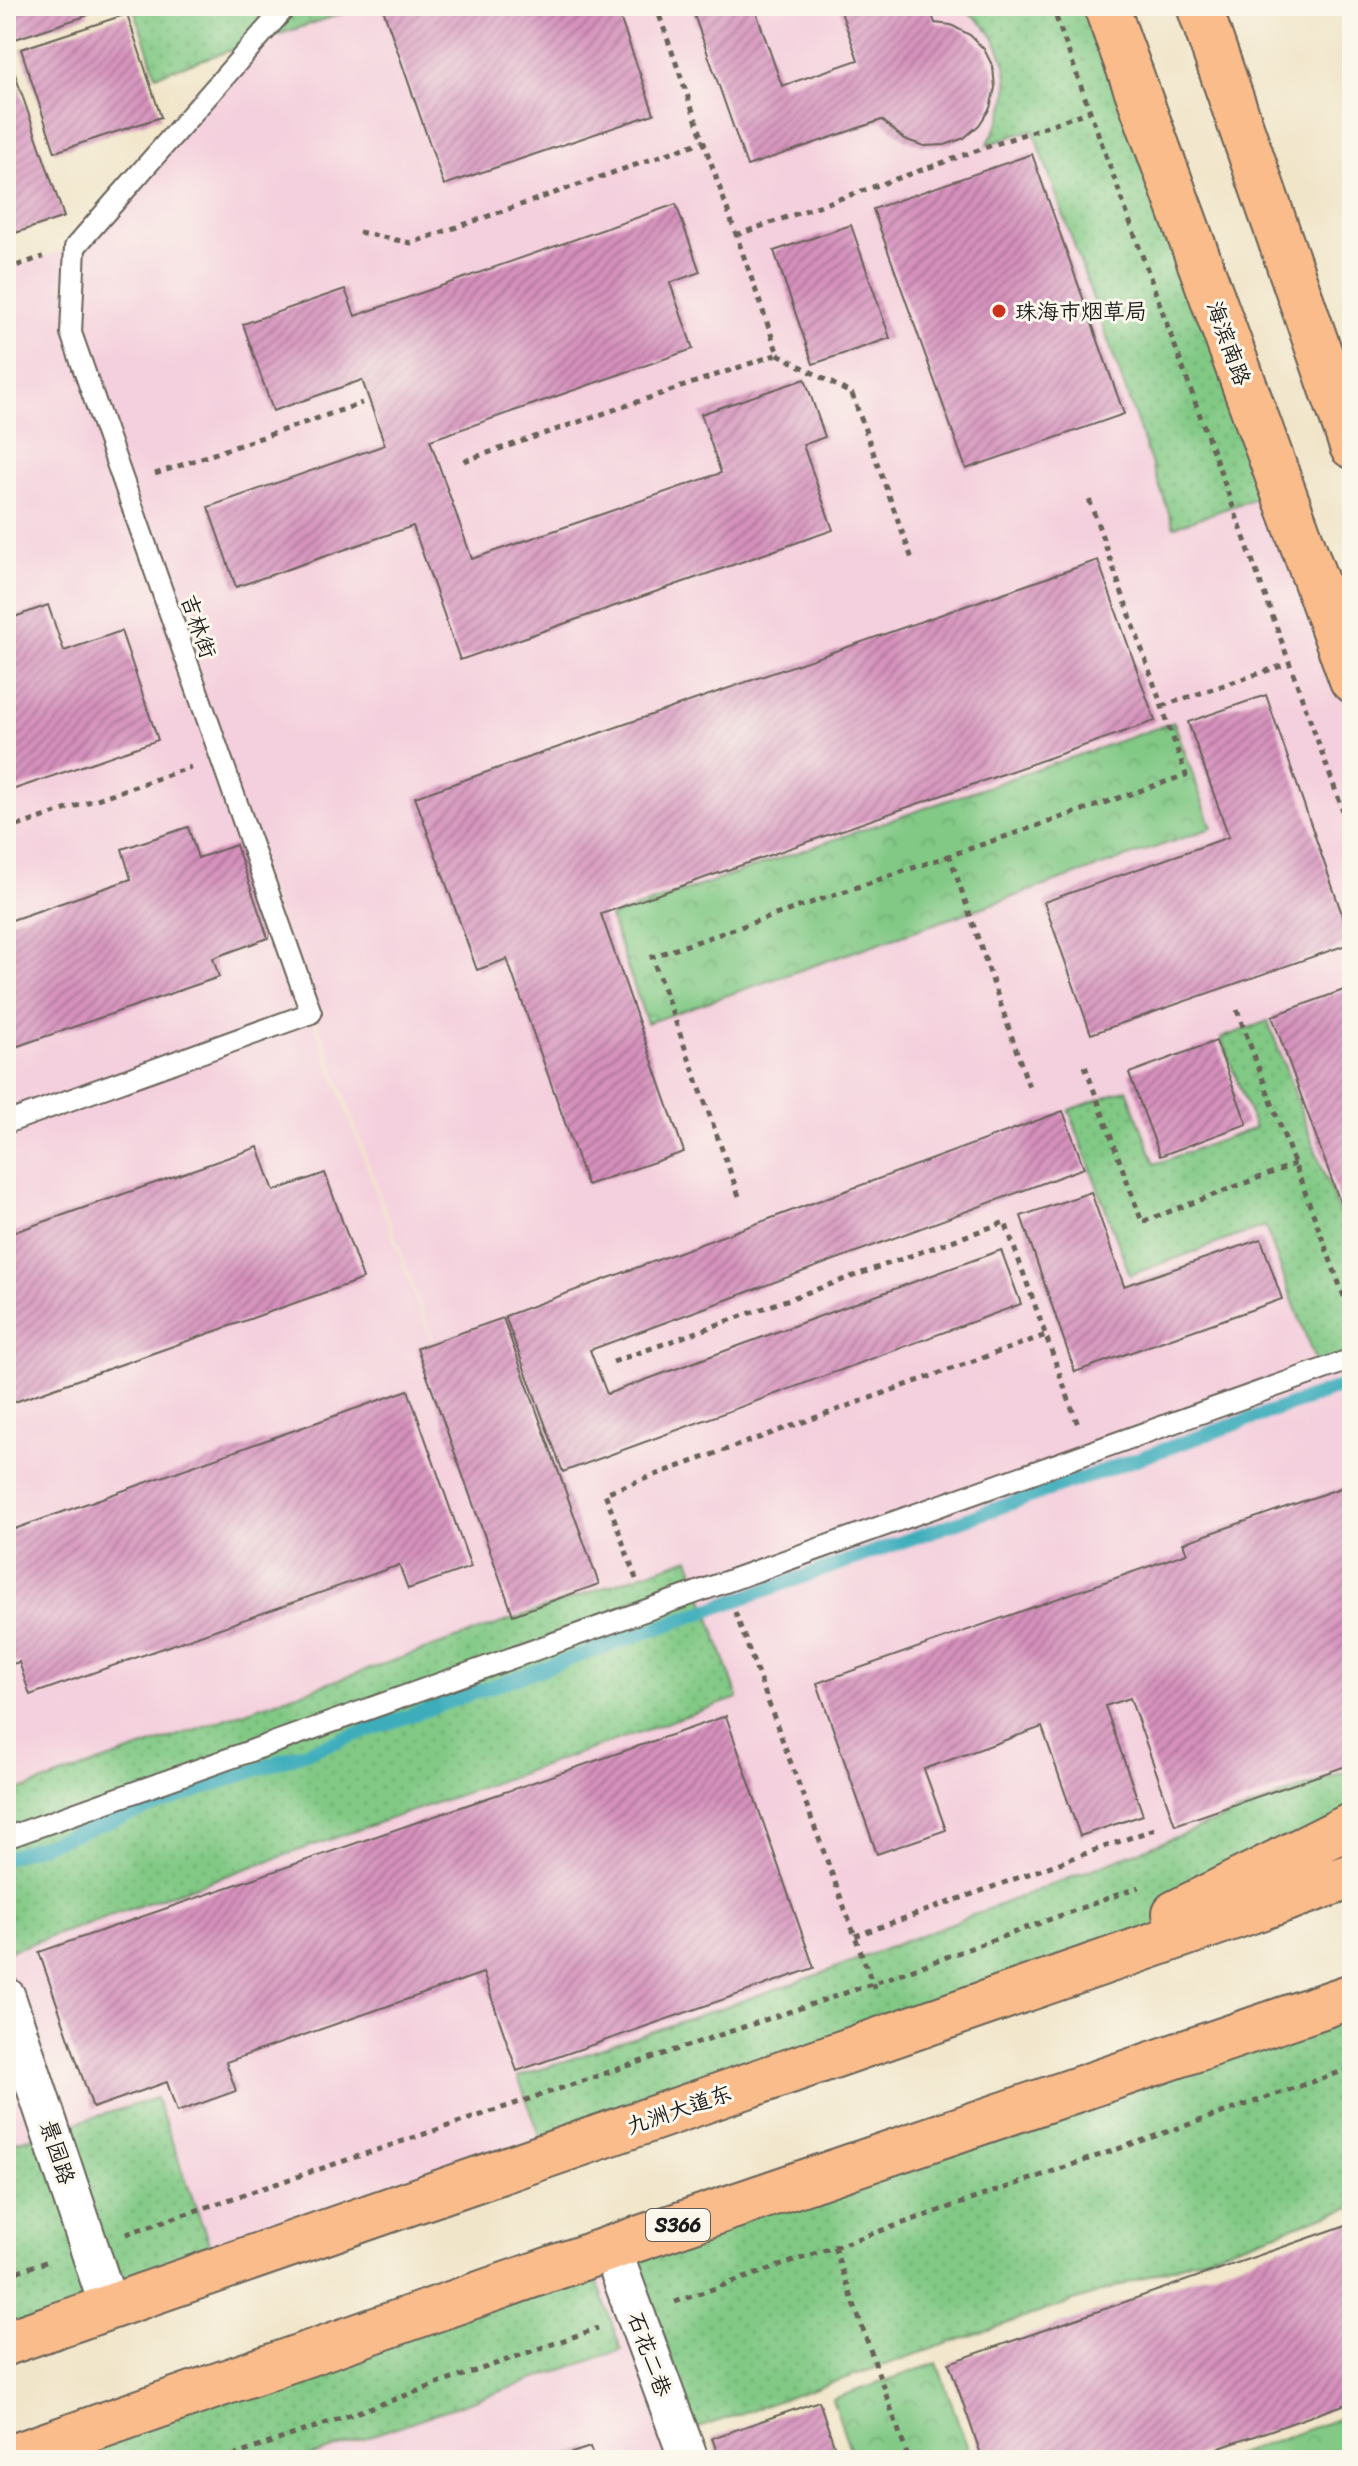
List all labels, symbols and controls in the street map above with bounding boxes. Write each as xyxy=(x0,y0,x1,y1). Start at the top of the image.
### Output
place label: 珠海市烟草局 xyxy=(1015,292,1147,331)
street label: 海滨南路 xyxy=(1195,295,1262,391)
marker: 珠海市烟草局 xyxy=(990,302,1008,320)
street label: 吉林街 xyxy=(169,589,228,664)
street label: 九洲大道东 xyxy=(621,2073,738,2146)
street label: 景园路 xyxy=(29,2115,86,2190)
road number: S366 xyxy=(646,2209,710,2241)
street label: 石花二巷 xyxy=(616,2306,683,2402)

